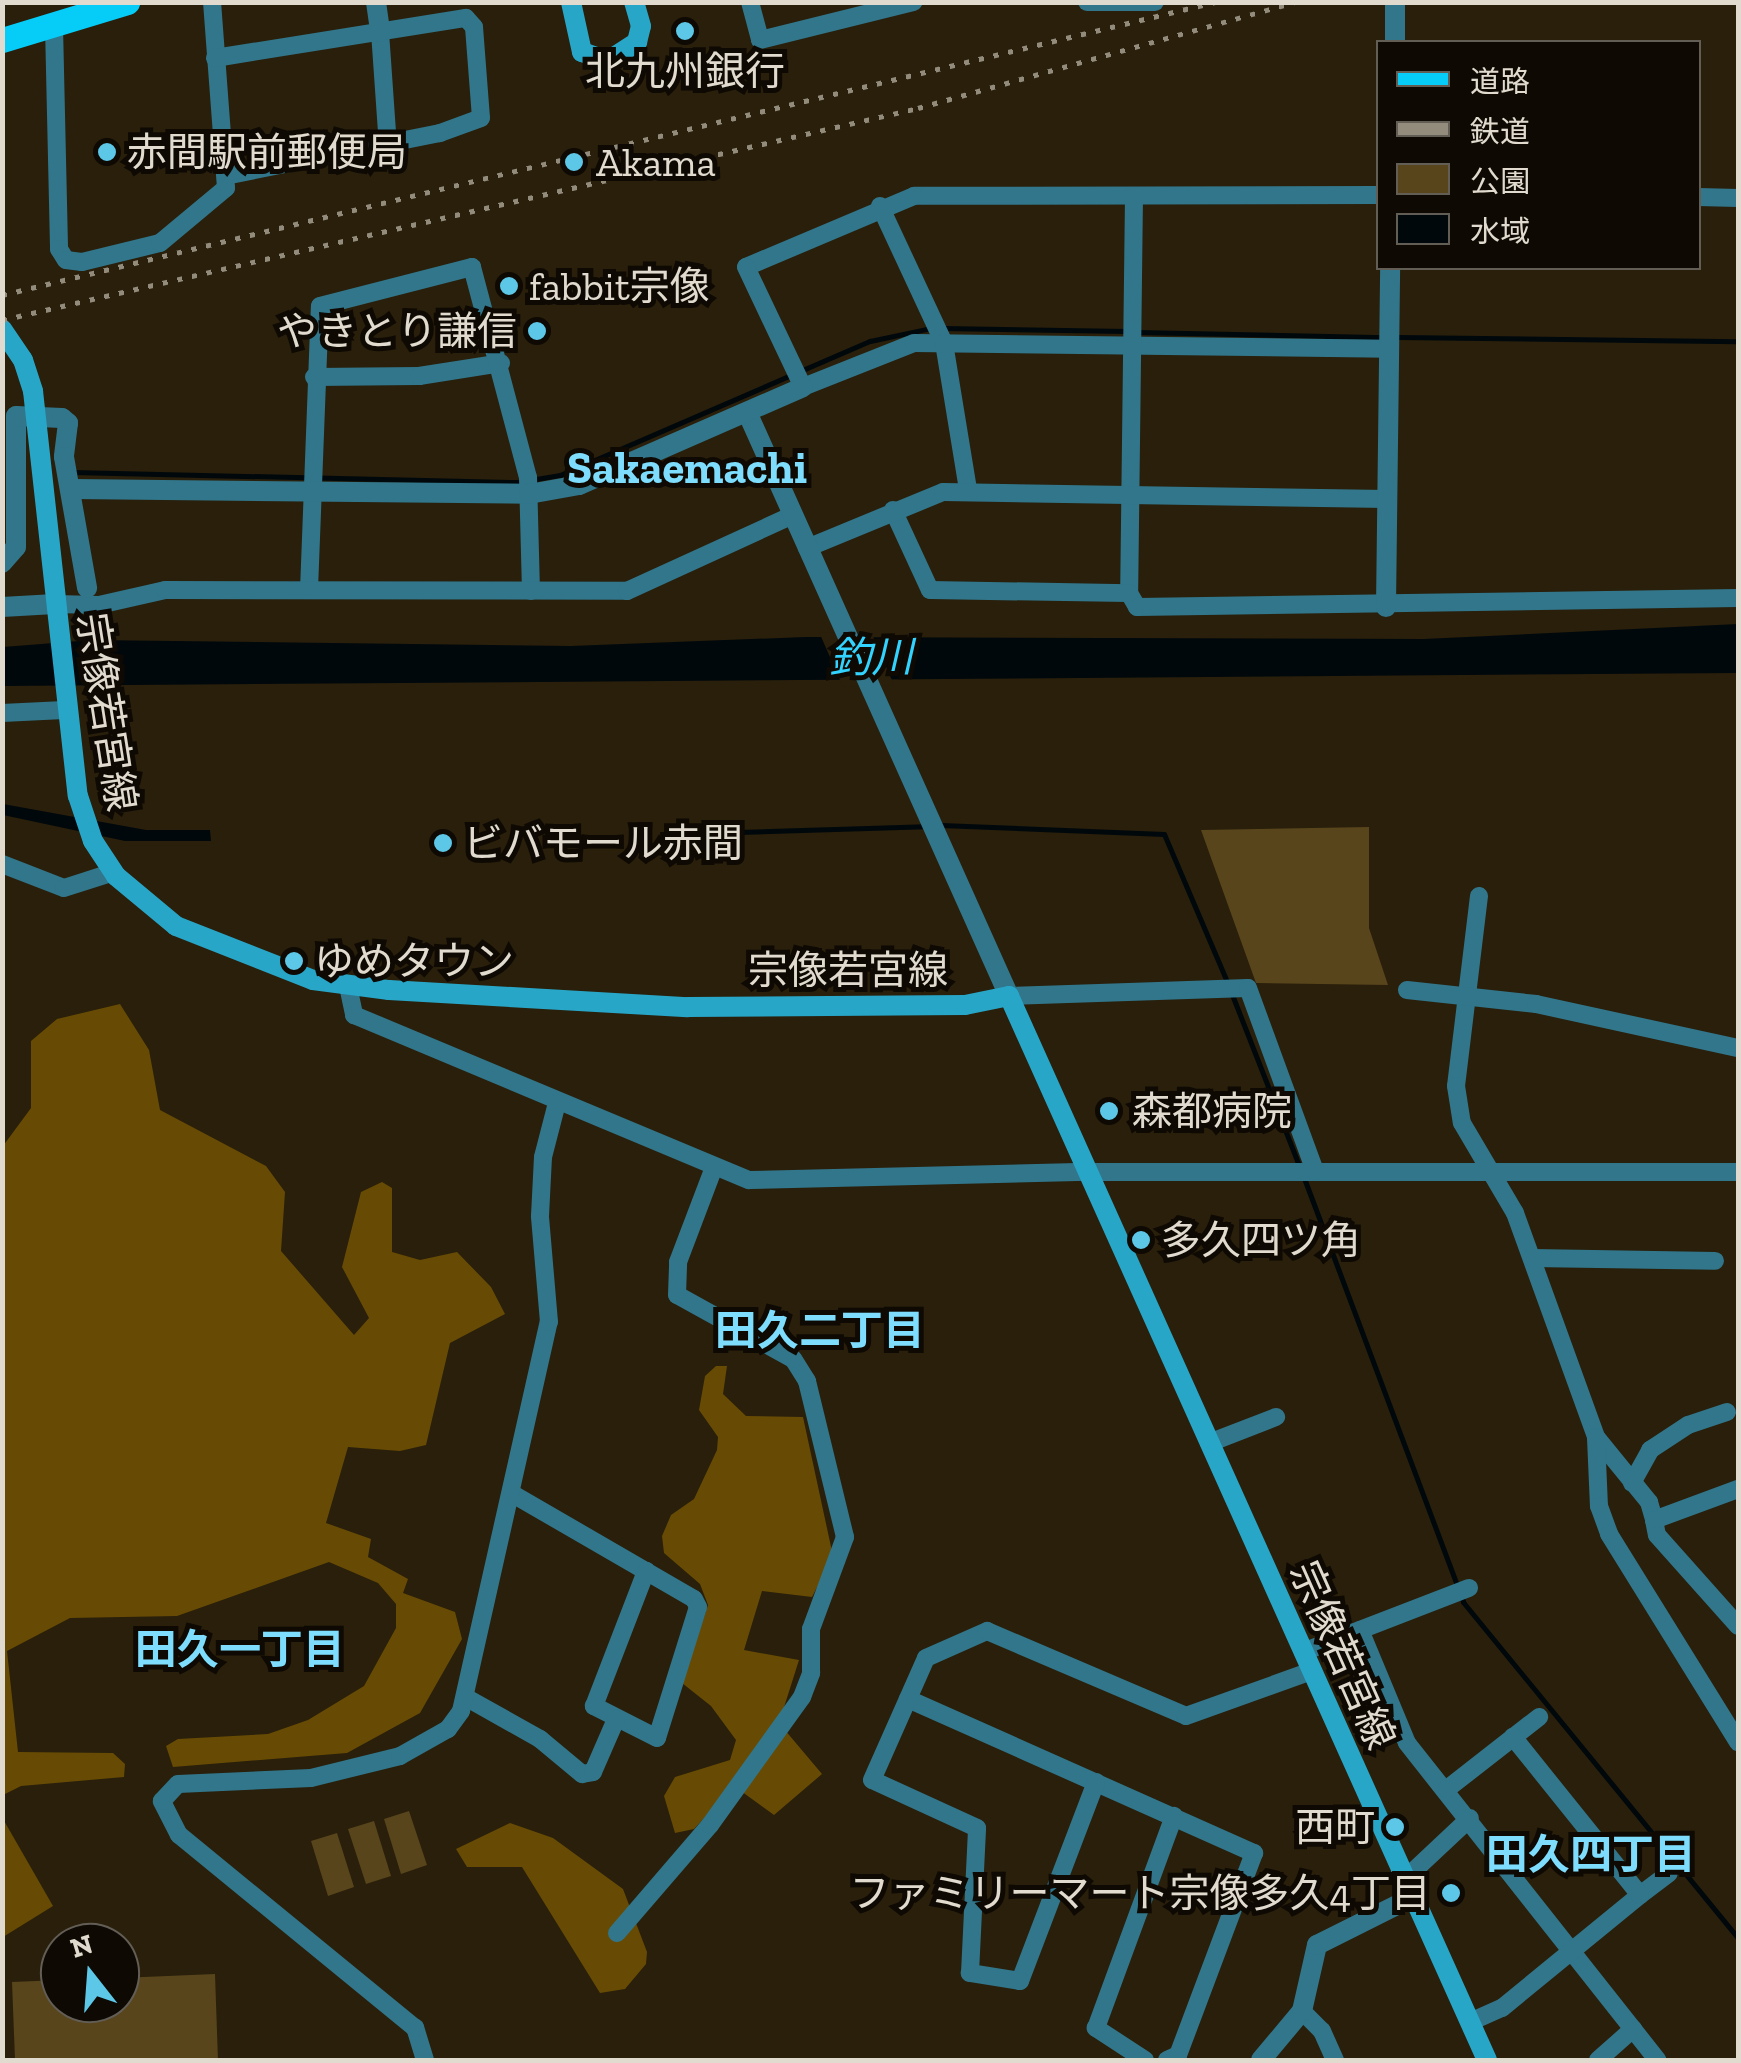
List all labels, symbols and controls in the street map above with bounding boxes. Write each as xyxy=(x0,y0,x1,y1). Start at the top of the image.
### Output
marker: 北九州銀行 xyxy=(674,20,696,42)
legend xyxy=(1376,40,1701,270)
place label: 北九州銀行 xyxy=(585,47,785,95)
text: 道路 xyxy=(1470,64,1530,100)
text: 鉄道 xyxy=(1470,114,1530,150)
place label: 赤間駅前郵便局 xyxy=(127,128,407,176)
place label: Akama xyxy=(596,138,716,186)
marker: 赤間駅前郵便局 xyxy=(96,141,118,163)
marker: Akama xyxy=(561,149,587,175)
text: 公園 xyxy=(1470,164,1530,200)
text: 水域 xyxy=(1470,214,1530,250)
place label: fabbit宗像 xyxy=(529,262,710,310)
marker: fabbit宗像 xyxy=(498,275,520,297)
place label: やきとり謙信 xyxy=(277,307,517,355)
marker: やきとり謙信 xyxy=(526,320,548,342)
district label: Sakaemachi xyxy=(567,442,807,496)
street label: 宗像若宮線 xyxy=(68,609,146,815)
water label: 釣川 xyxy=(829,632,913,684)
place label: ビバモール赤間 xyxy=(463,819,743,867)
marker: ビバモール赤間 xyxy=(432,832,454,854)
place label: ゆめタウン xyxy=(314,937,514,985)
street label: 宗像若宮線 xyxy=(748,946,948,994)
marker: ゆめタウン xyxy=(283,950,305,972)
place label: 森都病院 xyxy=(1132,1087,1292,1135)
marker: 森都病院 xyxy=(1096,1098,1122,1124)
place label: 多久四ツ角 xyxy=(1161,1216,1361,1264)
marker: 多久四ツ角 xyxy=(1130,1229,1152,1251)
district label: 田久二丁目 xyxy=(715,1306,925,1356)
street label: 宗像若宮線 xyxy=(1280,1554,1406,1756)
district label: 田久一丁目 xyxy=(135,1625,345,1675)
place label: 西町 xyxy=(1295,1803,1375,1851)
marker: 西町 xyxy=(1384,1816,1406,1838)
district label: 田久四丁目 xyxy=(1486,1830,1696,1880)
place label: ファミリーマート宗像多久4丁目 xyxy=(849,1869,1431,1917)
marker: ファミリーマート宗像多久4丁目 xyxy=(1440,1882,1462,1904)
north arrow xyxy=(40,1923,140,2023)
text: N xyxy=(67,1927,97,1965)

